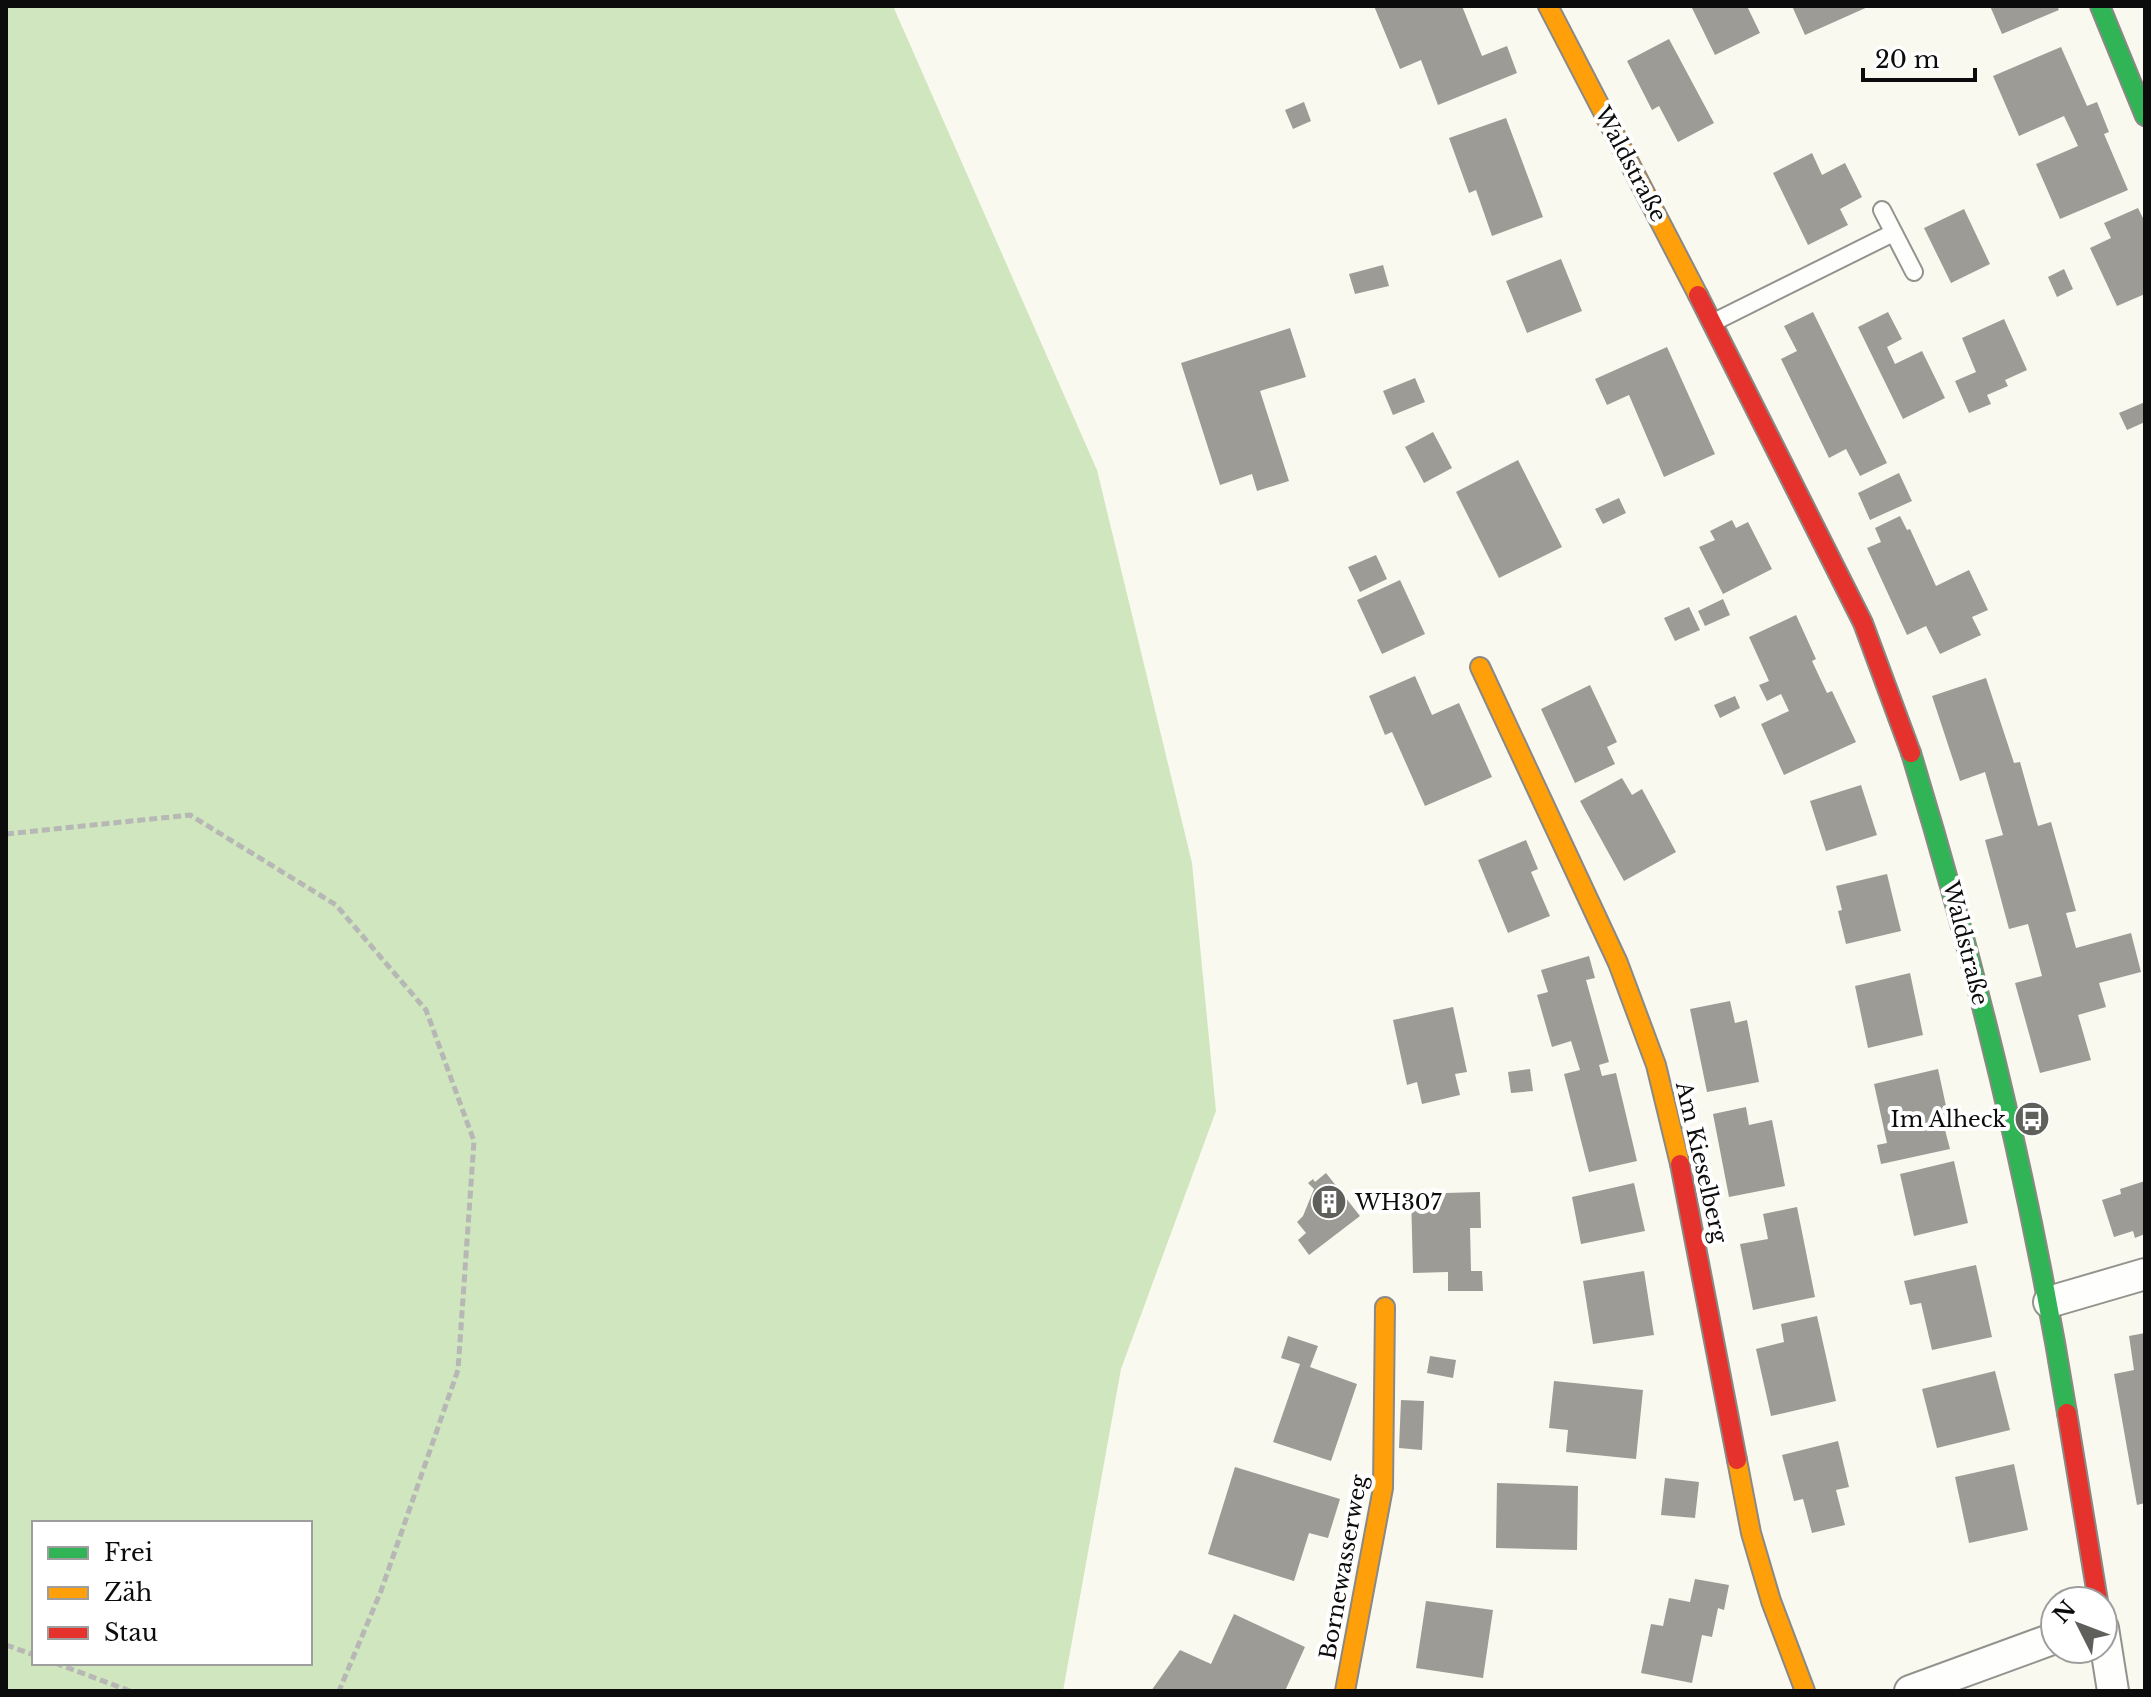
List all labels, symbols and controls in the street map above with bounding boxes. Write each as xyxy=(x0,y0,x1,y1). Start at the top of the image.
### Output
scale bar xyxy=(1863,32,1975,82)
text: 20 m xyxy=(1875,45,1940,74)
street label: Waldstraße xyxy=(1588,101,1672,227)
street label: Waldstraße xyxy=(1937,877,1994,1008)
street label: Am Kieselberg xyxy=(1670,1078,1733,1246)
bus stop icon: Im Alheck xyxy=(2013,1100,2051,1138)
place label: Im Alheck xyxy=(1891,1106,2006,1133)
building icon: WH307 xyxy=(1310,1183,1348,1221)
place label: WH307 xyxy=(1354,1189,1442,1216)
street label: Bornewasserweg xyxy=(1314,1472,1373,1662)
legend xyxy=(32,1521,312,1665)
text: Frei xyxy=(104,1538,153,1567)
text: Zäh xyxy=(104,1578,152,1607)
north arrow xyxy=(2039,1585,2119,1665)
text: N xyxy=(2048,1595,2082,1629)
text: Stau xyxy=(104,1618,158,1647)

